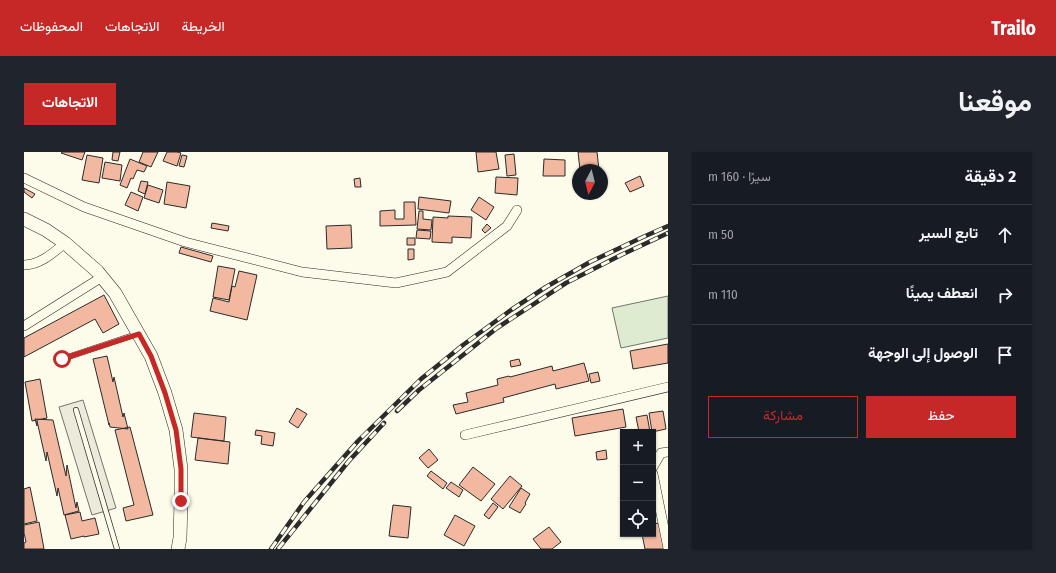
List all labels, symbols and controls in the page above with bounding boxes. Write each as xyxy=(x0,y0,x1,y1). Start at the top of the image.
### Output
text: Trailo xyxy=(991,17,1036,40)
text: المحفوظات xyxy=(20,18,83,35)
text: الاتجاهات xyxy=(105,18,159,35)
text: الخريطة xyxy=(181,18,225,35)
button: الاتجاهات xyxy=(24,83,116,125)
text: موقعنا xyxy=(958,85,1032,118)
north arrow xyxy=(572,164,608,200)
text: 2 دقيقة xyxy=(965,166,1016,187)
text: سيرًا · 160 m xyxy=(708,169,771,184)
text: تابع السير xyxy=(919,224,978,242)
icon: ahead xyxy=(994,224,1016,246)
text: 50 m xyxy=(708,227,734,242)
text: انعطف يمينًا xyxy=(906,284,978,302)
icon: right xyxy=(994,284,1016,306)
text: 110 m xyxy=(708,287,738,302)
text: الوصول إلى الوجهة xyxy=(868,344,978,362)
icon: arrive xyxy=(994,344,1016,366)
route start xyxy=(53,350,71,368)
button: مشاركة xyxy=(708,396,858,438)
button: حفظ xyxy=(866,396,1016,438)
map controls xyxy=(620,429,656,537)
button: + xyxy=(620,429,656,465)
button: − xyxy=(620,465,656,501)
route end xyxy=(172,492,190,510)
button: locate xyxy=(620,501,656,537)

